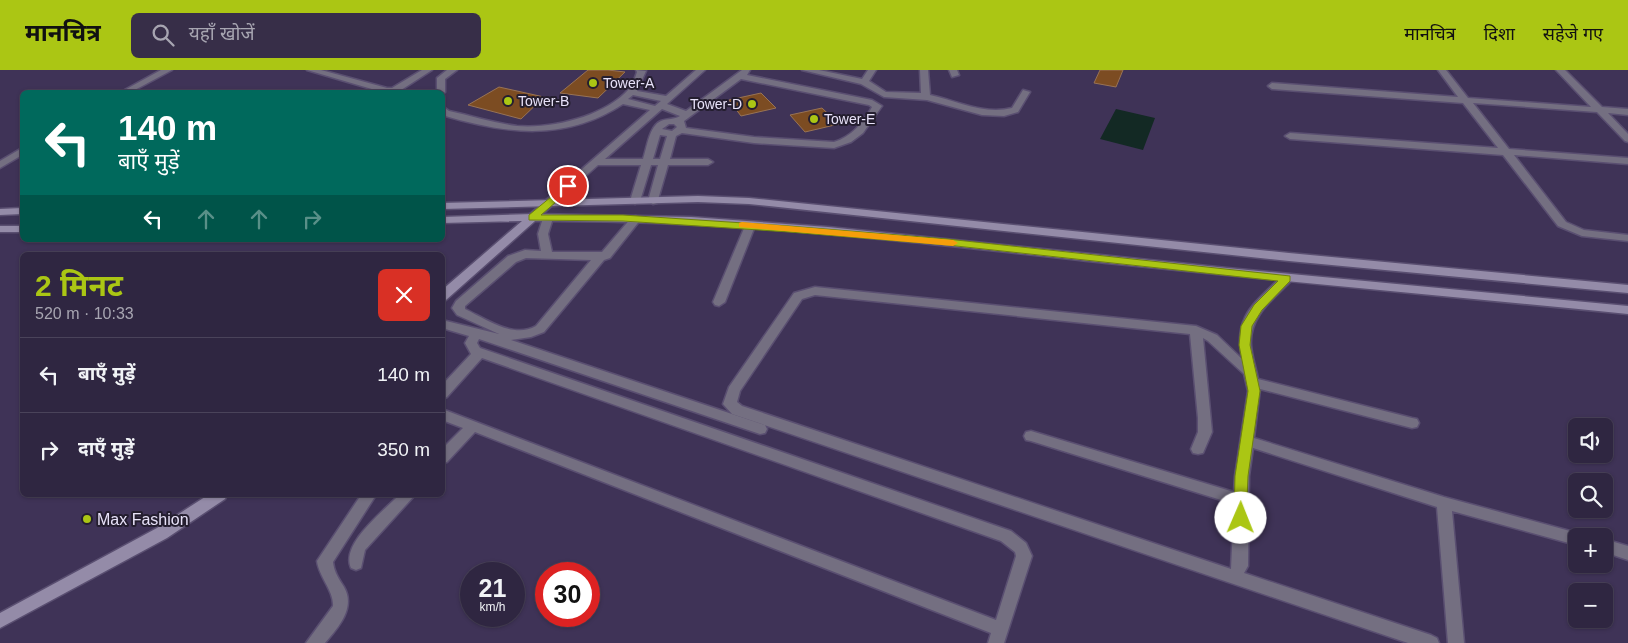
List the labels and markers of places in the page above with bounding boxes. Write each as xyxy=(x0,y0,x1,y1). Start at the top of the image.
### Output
place label: Tower-A xyxy=(603,75,655,91)
marker: Tower-A xyxy=(587,77,599,89)
place label: Tower-B xyxy=(518,93,569,109)
marker: Tower-B xyxy=(502,95,514,107)
place label: Tower-D xyxy=(690,96,742,112)
marker: Tower-D xyxy=(746,98,758,110)
place label: Tower-E xyxy=(824,111,875,127)
marker: Tower-E xyxy=(808,113,820,125)
pin xyxy=(547,165,589,207)
place label: Max Fashion xyxy=(97,511,189,528)
marker: Max Fashion xyxy=(81,513,93,525)

